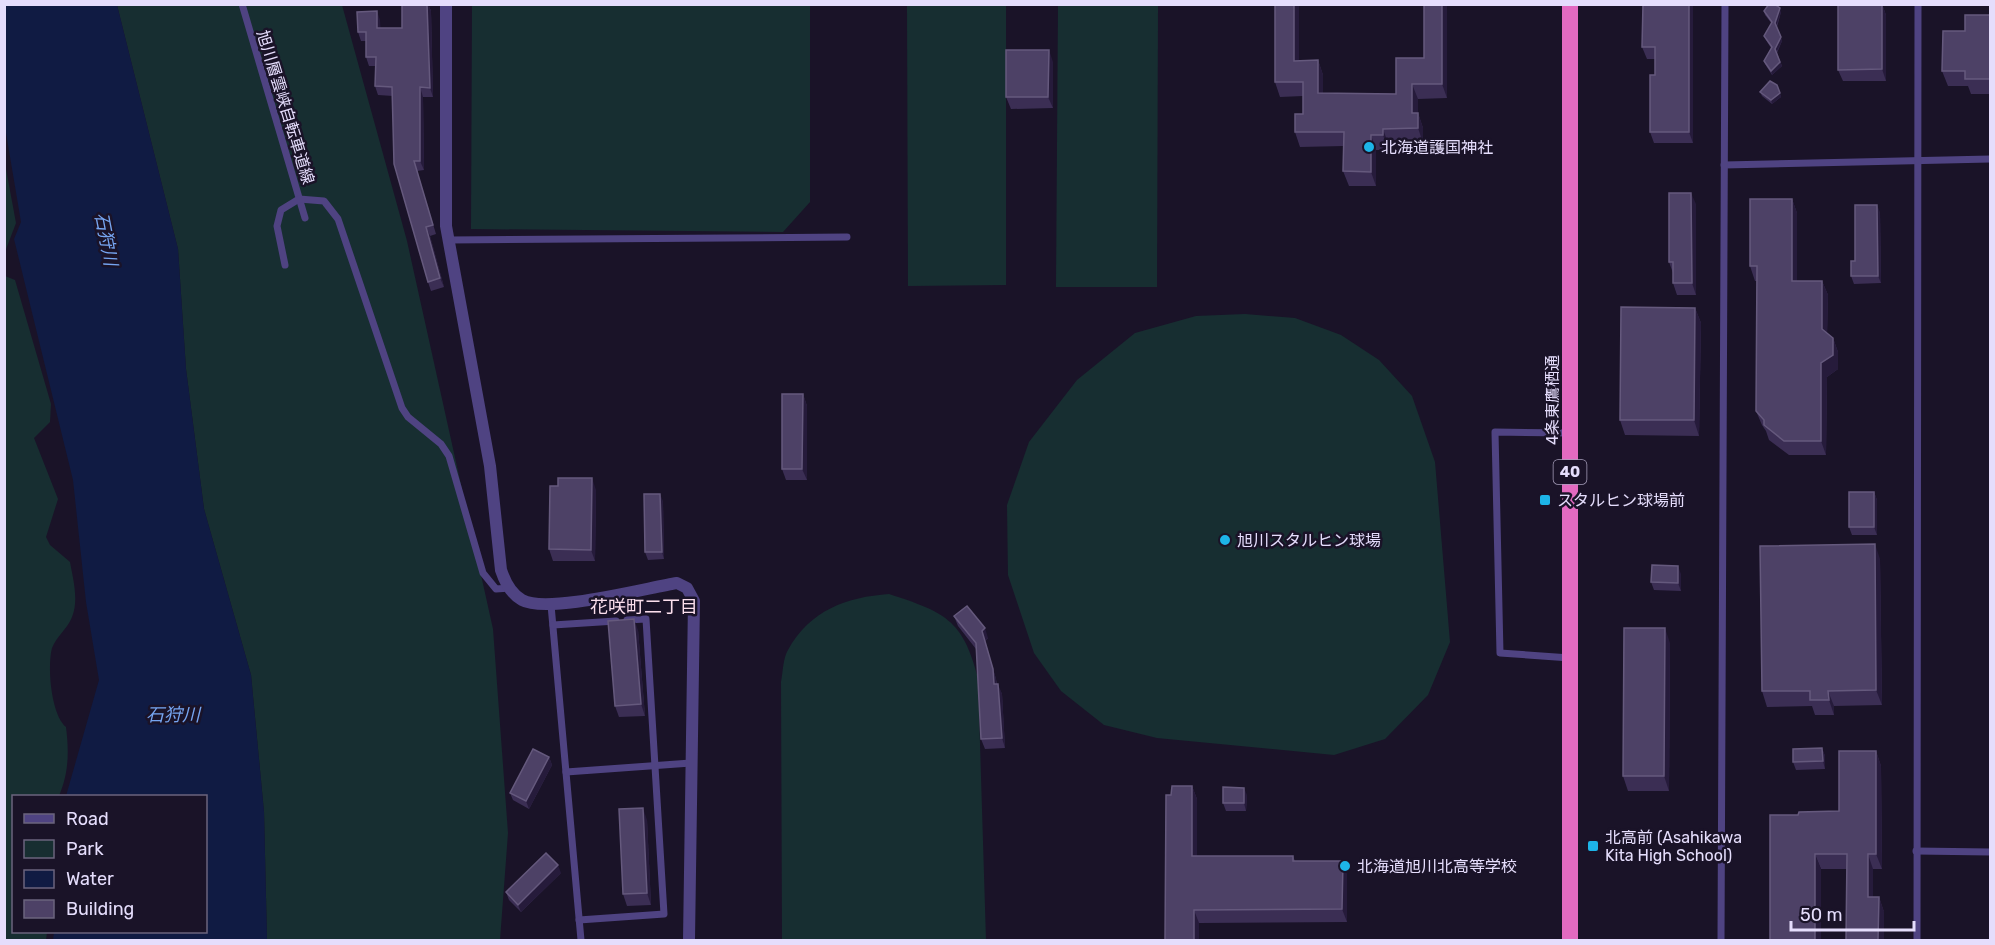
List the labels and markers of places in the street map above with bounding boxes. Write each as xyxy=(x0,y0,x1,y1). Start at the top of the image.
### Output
place label: 北海道護国神社 xyxy=(1381,138,1493,157)
marker: 北海道護国神社 xyxy=(1362,140,1376,154)
place label: スタルヒン球場前 xyxy=(1557,491,1685,510)
marker: スタルヒン球場前 xyxy=(1538,493,1552,507)
place label: 旭川スタルヒン球場 xyxy=(1237,531,1381,550)
marker: 旭川スタルヒン球場 xyxy=(1218,533,1232,547)
place label: 北高前 (Asahikawa Kita High School) xyxy=(1605,828,1742,865)
marker: 北高前 (Asahikawa Kita High School) xyxy=(1586,839,1600,853)
place label: 北海道旭川北高等学校 xyxy=(1357,857,1517,876)
marker: 北海道旭川北高等学校 xyxy=(1338,859,1352,873)

